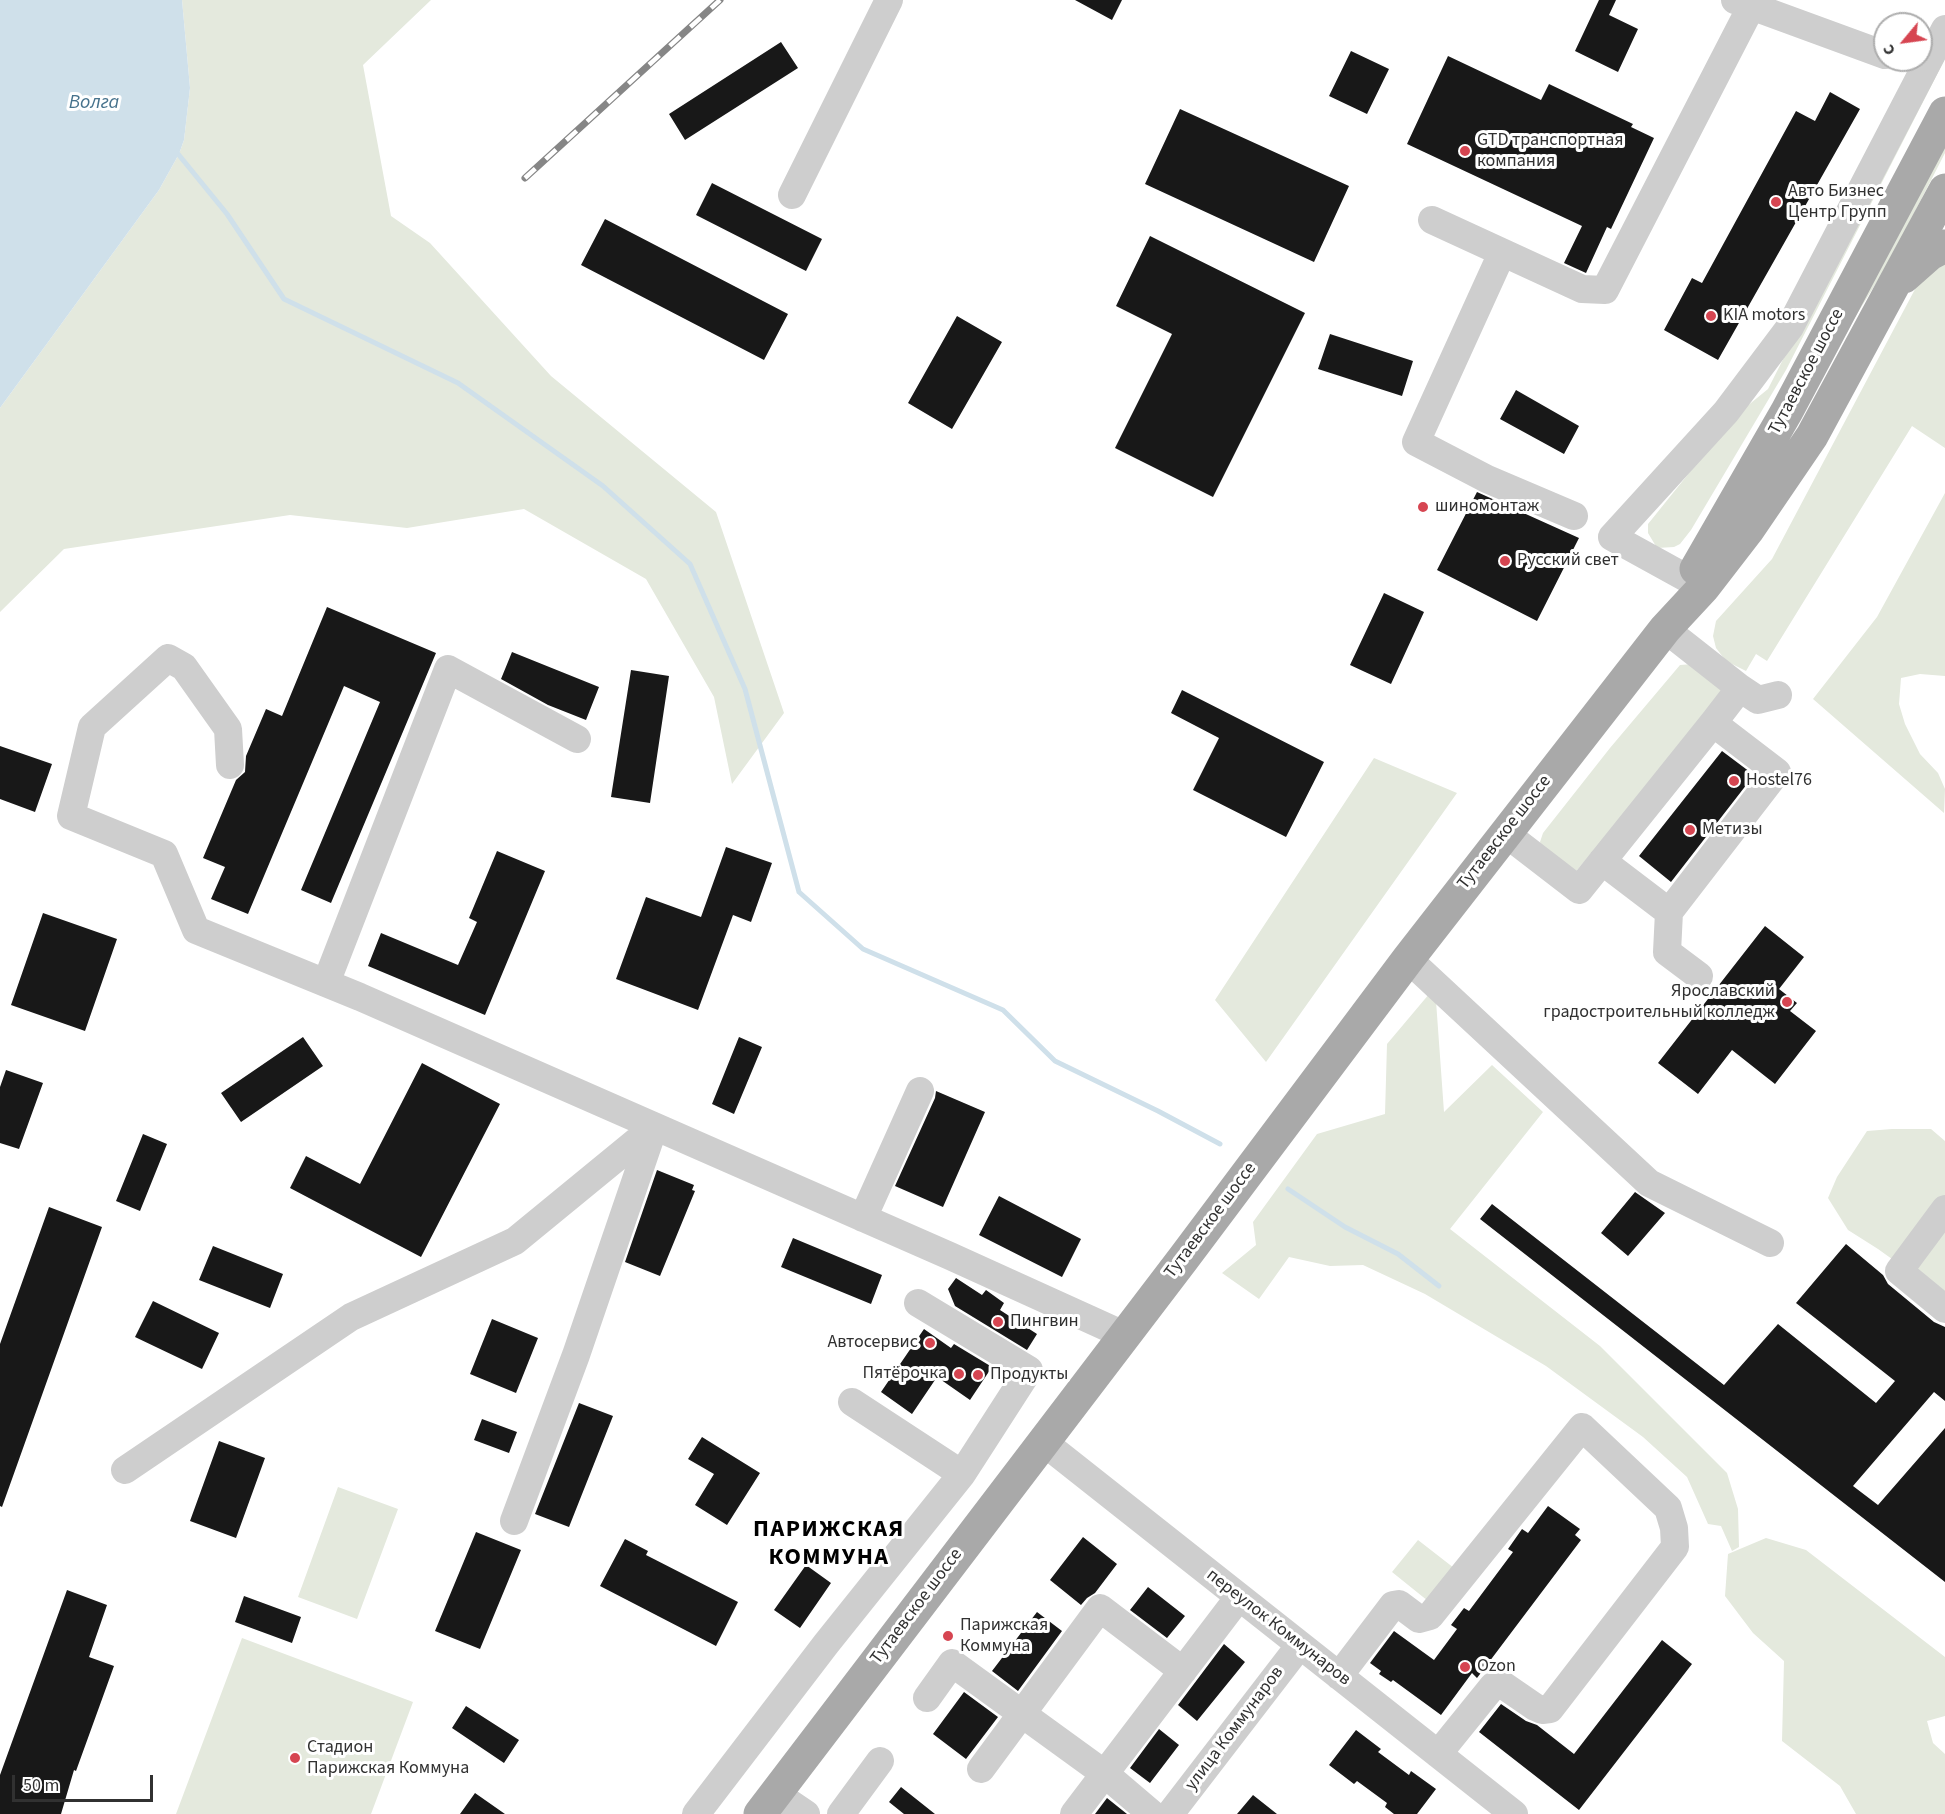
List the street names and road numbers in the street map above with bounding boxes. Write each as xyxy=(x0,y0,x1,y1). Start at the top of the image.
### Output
street label: Тутаевское шоссе xyxy=(1765,305,1849,439)
street label: Тутаевское шоссе xyxy=(1454,771,1556,895)
street label: Тутаевское шоссе xyxy=(1160,1159,1262,1283)
street label: Тутаевское шоссе xyxy=(866,1545,968,1669)
street label: переулок Коммунаров xyxy=(1201,1565,1355,1691)
street label: улица Коммунаров xyxy=(1181,1663,1289,1795)

